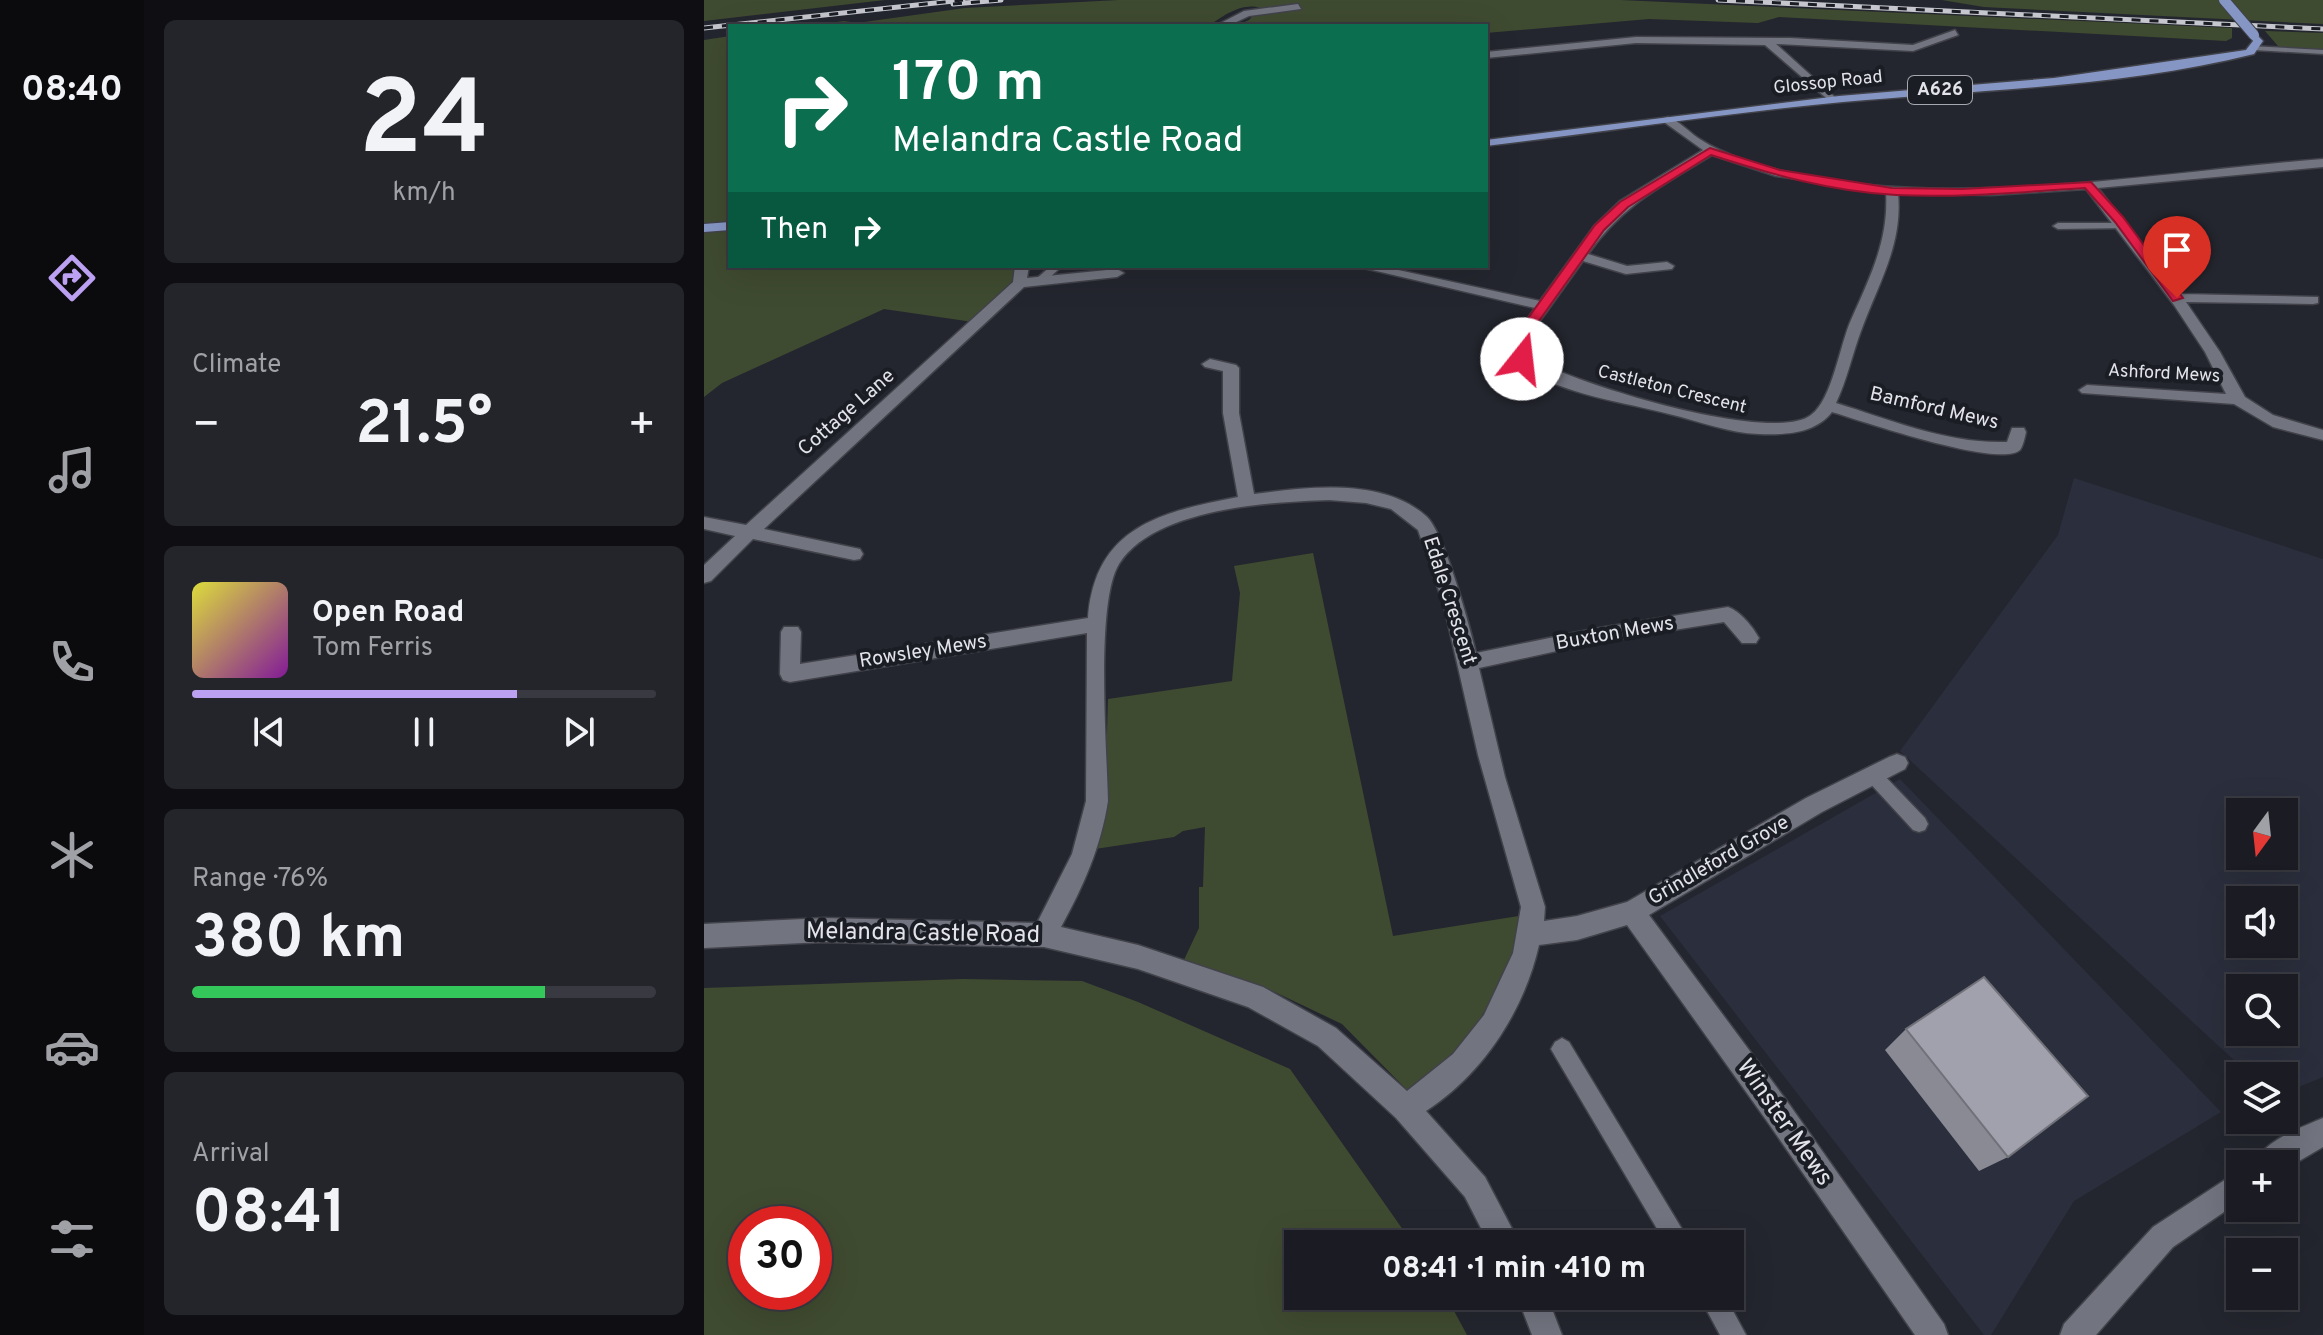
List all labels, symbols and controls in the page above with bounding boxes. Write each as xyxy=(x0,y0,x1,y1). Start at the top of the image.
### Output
text: 170 m xyxy=(892,50,1044,120)
icon: right xyxy=(760,56,864,160)
text: 24 xyxy=(359,59,489,191)
street label: Glossop Road xyxy=(1772,66,1884,100)
text: 08:40 xyxy=(21,68,123,114)
road number: A626 xyxy=(1908,76,1972,104)
text: Melandra Castle Road xyxy=(892,119,1243,165)
text: km/h xyxy=(392,177,456,210)
icon: right xyxy=(844,208,888,252)
text: Then xyxy=(760,212,828,249)
pin xyxy=(2143,216,2211,298)
icon: arrive xyxy=(2155,228,2199,272)
icon: directions xyxy=(44,250,100,306)
position arrow xyxy=(1480,317,1564,401)
text: Climate xyxy=(192,349,281,382)
street label: Castleton Crescent xyxy=(1595,360,1749,420)
street label: Ashford Mews xyxy=(2107,360,2221,388)
street label: Cottage Lane xyxy=(793,364,901,462)
street label: Bamford Mews xyxy=(1867,382,2001,436)
text: 21.5° xyxy=(355,389,493,465)
text: − xyxy=(192,399,220,455)
text: + xyxy=(628,399,656,455)
icon: music xyxy=(44,442,100,498)
street label: Edale Crescent xyxy=(1416,534,1482,668)
text: Open Road xyxy=(312,595,464,632)
street label: Buxton Mews xyxy=(1554,611,1676,657)
street label: Rowsley Mews xyxy=(858,629,988,675)
text: Tom Ferris xyxy=(312,632,433,665)
icon: phone xyxy=(44,634,100,690)
icon: previous xyxy=(247,710,291,754)
icon: pause xyxy=(402,710,446,754)
icon: next xyxy=(557,710,601,754)
north arrow xyxy=(2226,798,2298,870)
map controls xyxy=(2226,798,2298,1310)
street label: Grindleford Grove xyxy=(1644,810,1794,912)
icon: climate xyxy=(44,827,100,883)
text: Range · 76% xyxy=(192,863,328,896)
button: sound xyxy=(2226,886,2298,958)
text: 380 km xyxy=(192,903,405,979)
street label: Melandra Castle Road xyxy=(806,917,1040,951)
button: search xyxy=(2226,974,2298,1046)
icon: car xyxy=(44,1019,100,1075)
street label: Winster Mews xyxy=(1729,1054,1839,1192)
button: layers xyxy=(2226,1062,2298,1134)
text: Arrival xyxy=(192,1138,270,1171)
button: + xyxy=(2226,1150,2298,1222)
text: 08:41 xyxy=(192,1178,346,1254)
speed limit sign: 30 xyxy=(728,1206,832,1310)
icon: filters xyxy=(44,1211,100,1267)
button: − xyxy=(2226,1238,2298,1310)
text: 08:41 · 1 min · 410 m xyxy=(1382,1251,1646,1288)

